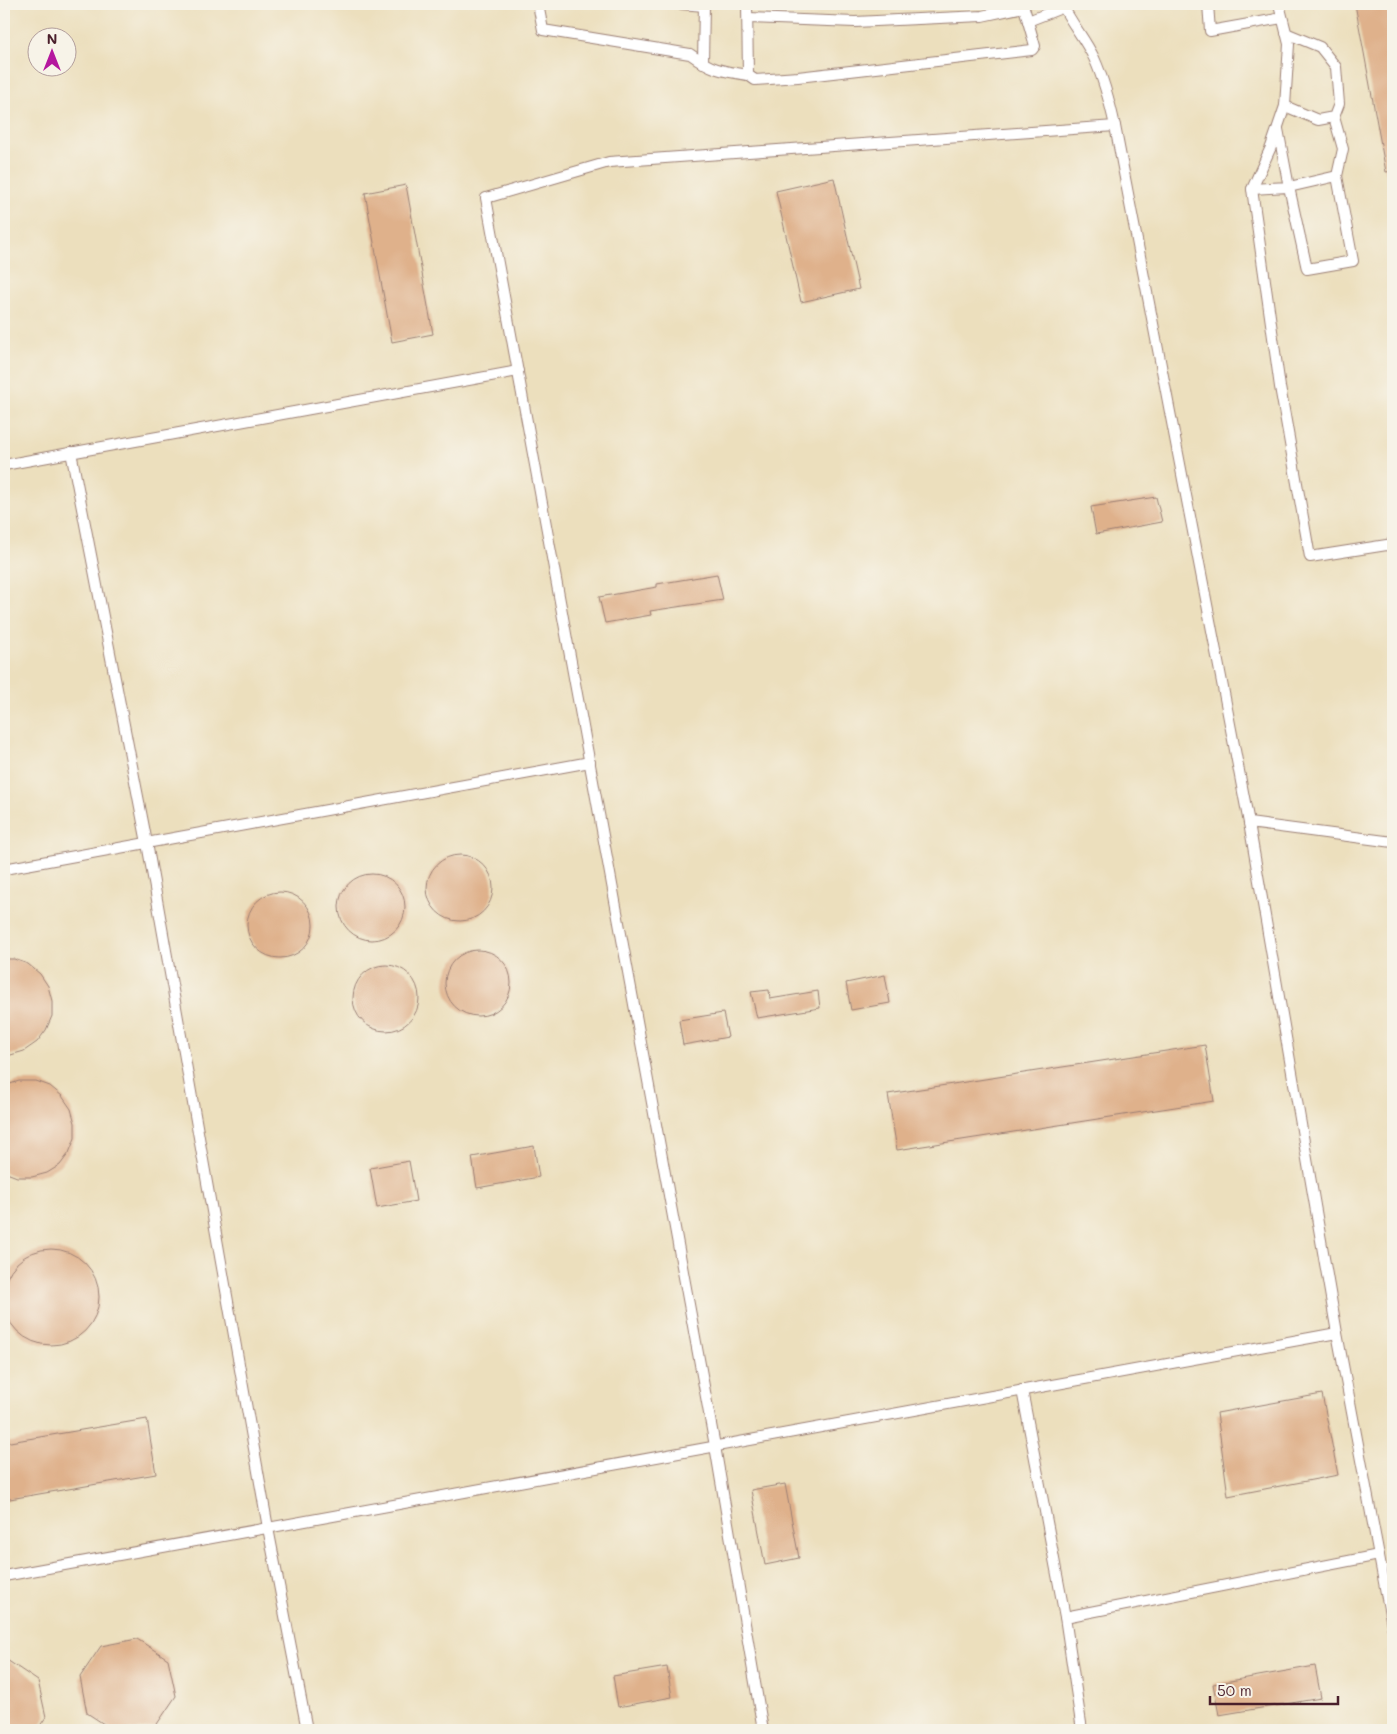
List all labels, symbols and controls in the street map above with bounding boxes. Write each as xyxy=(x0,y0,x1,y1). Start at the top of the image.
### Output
north arrow xyxy=(28,28,78,78)
text: N xyxy=(47,29,57,48)
scale bar xyxy=(1210,1674,1337,1706)
text: 50 m xyxy=(1217,1680,1252,1700)

